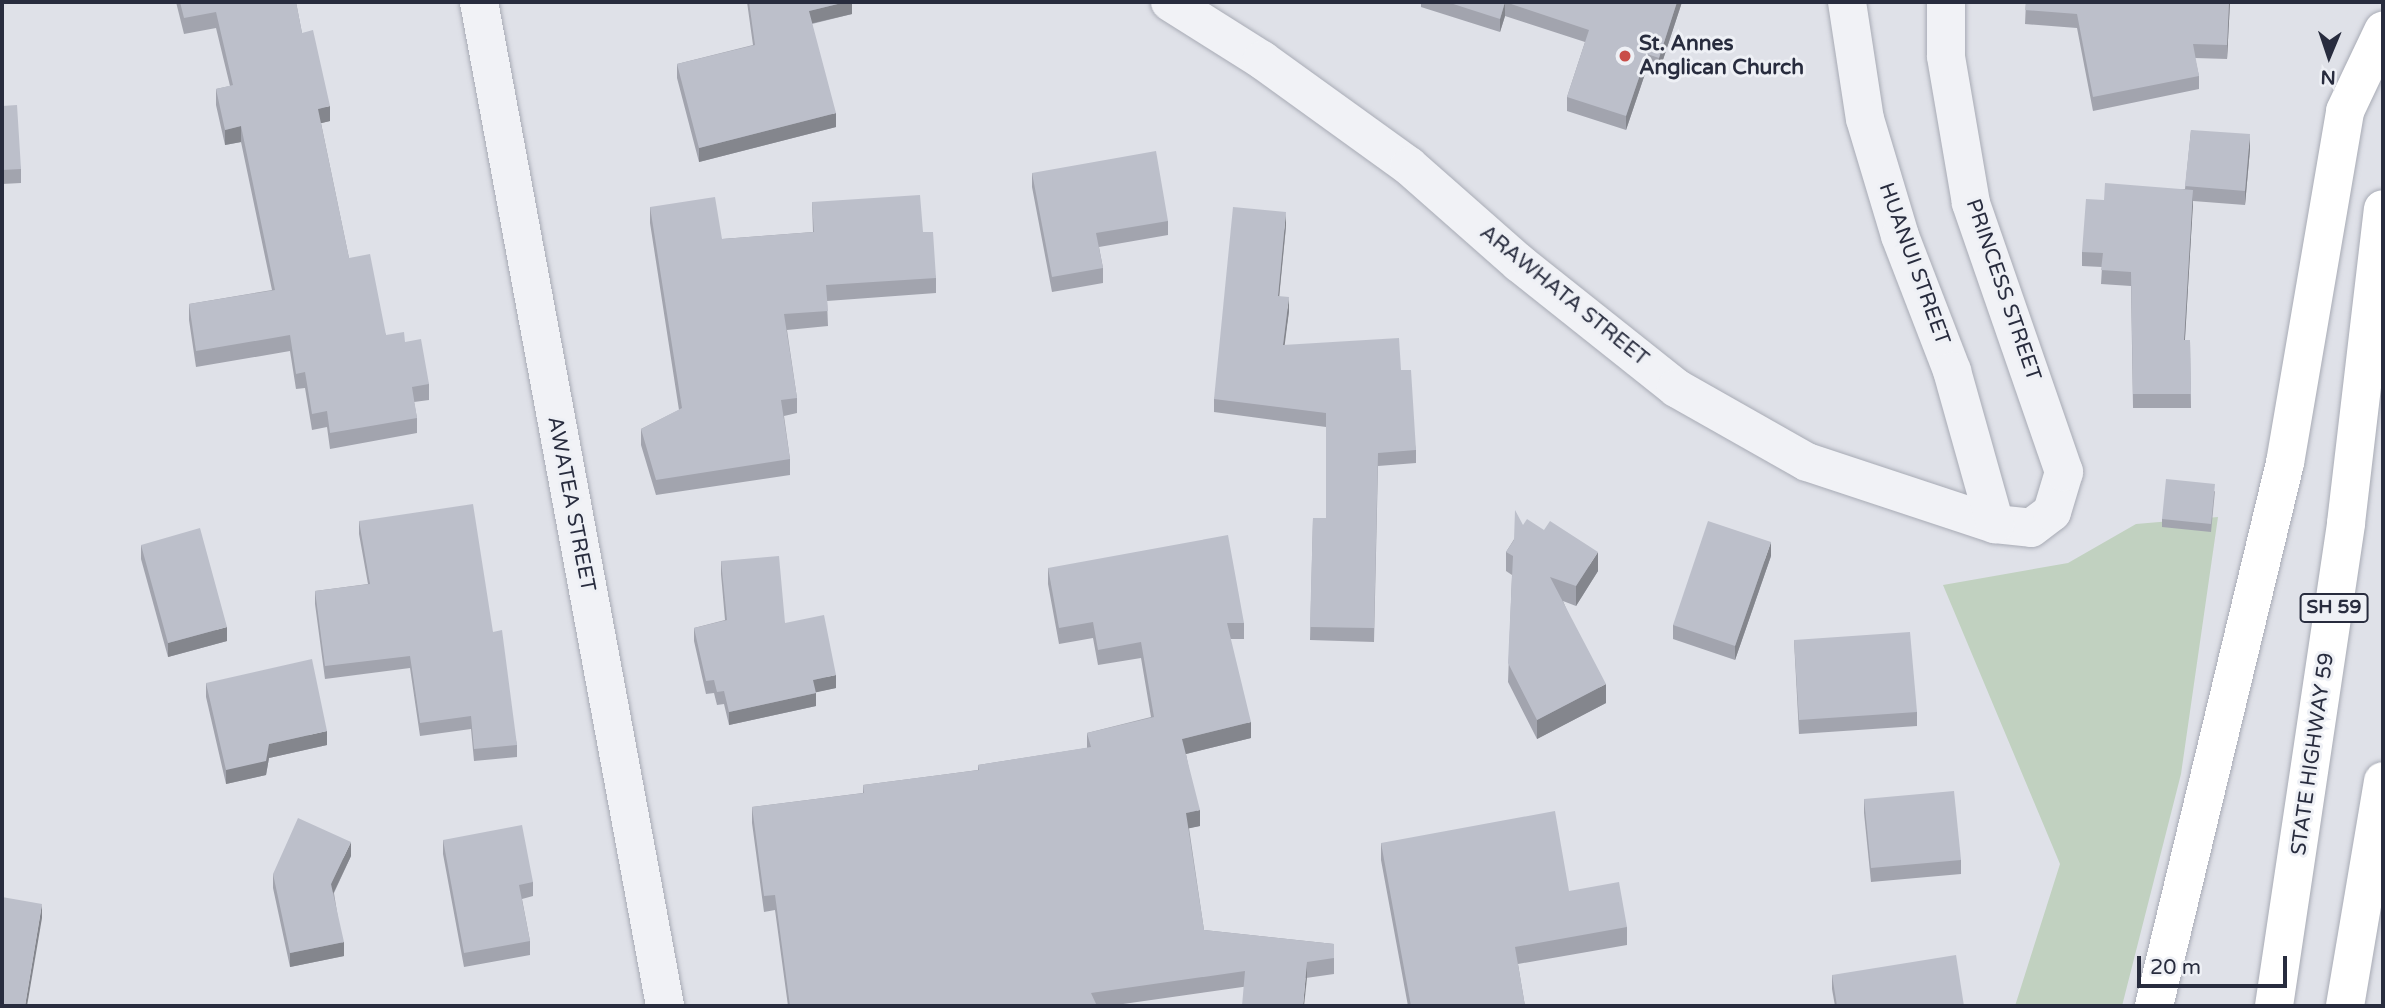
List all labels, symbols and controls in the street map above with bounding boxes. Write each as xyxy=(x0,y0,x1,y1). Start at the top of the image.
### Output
north arrow xyxy=(2294,21,2364,91)
place label: St. Annes Anglican Church xyxy=(1639,31,1804,81)
marker: St. Annes Anglican Church xyxy=(1617,48,1633,64)
text: N xyxy=(2320,66,2336,88)
street label: HUANUI STREET xyxy=(1873,179,1955,349)
street label: PRINCESS STREET xyxy=(1960,196,2046,384)
street label: ARAWHATA STREET xyxy=(1475,220,1653,372)
street label: AWATEA STREET xyxy=(542,414,600,594)
road number: SH 59 xyxy=(2299,593,2369,624)
street label: STATE HIGHWAY 59 xyxy=(2286,651,2340,857)
scale bar xyxy=(2140,942,2290,986)
text: 20 m xyxy=(2150,955,2201,980)

